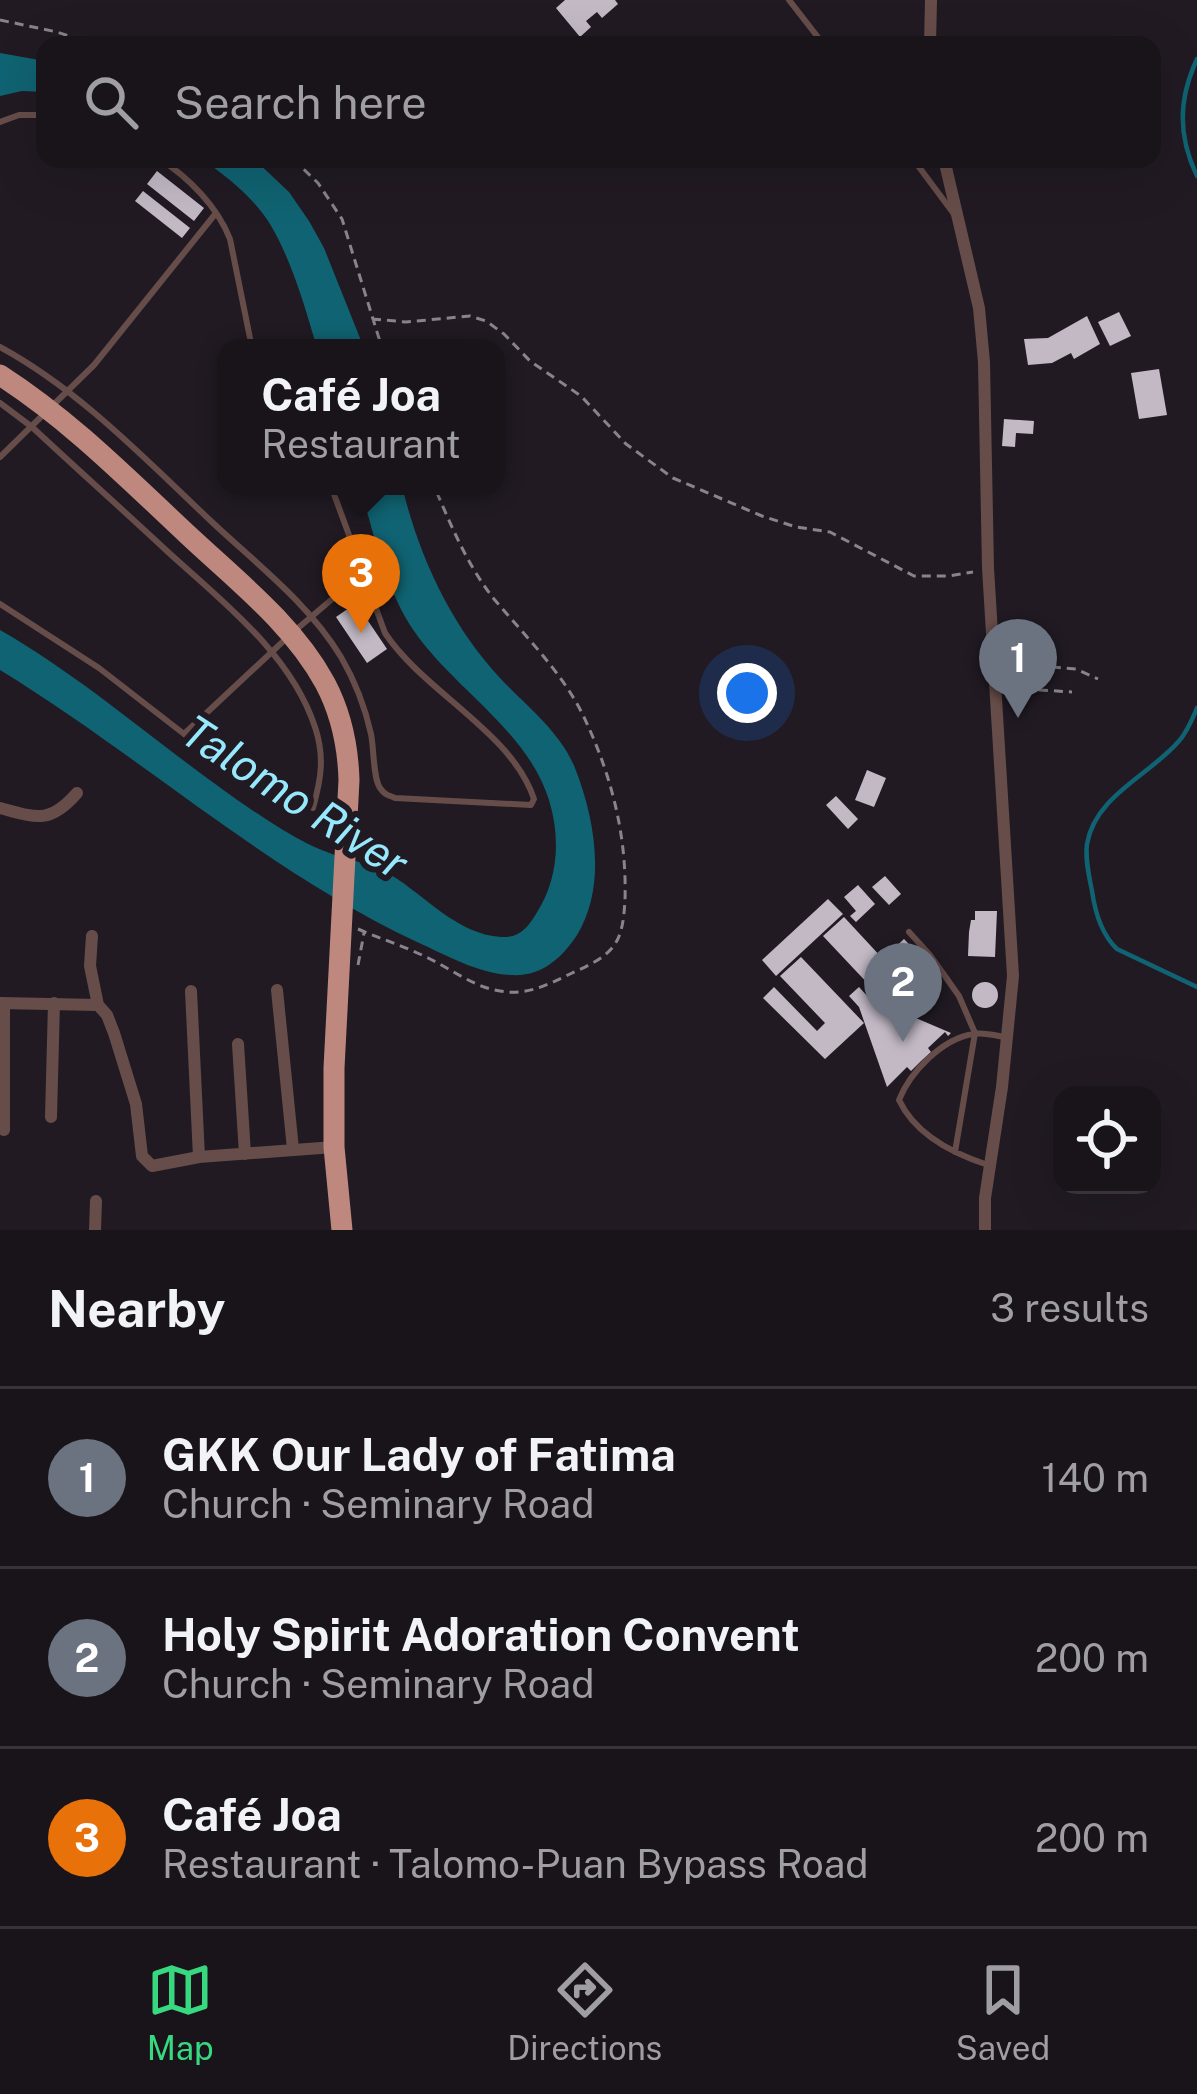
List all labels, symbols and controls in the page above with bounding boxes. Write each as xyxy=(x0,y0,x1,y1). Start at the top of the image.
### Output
search box xyxy=(36,36,1161,168)
icon: search xyxy=(78,69,144,135)
text: Search here xyxy=(174,76,427,129)
popup xyxy=(217,339,505,495)
text: Café Joa xyxy=(261,368,441,421)
text: Restaurant xyxy=(261,421,461,467)
pin: 3 xyxy=(322,534,400,633)
pin: 1 xyxy=(979,619,1057,718)
your location xyxy=(717,663,777,723)
water label: Talomo River xyxy=(172,704,419,890)
pin: 2 xyxy=(864,943,942,1042)
map controls xyxy=(1053,1086,1161,1194)
button: locate xyxy=(1053,1086,1161,1194)
text: Nearby xyxy=(48,1279,225,1338)
text: 3 results xyxy=(990,1285,1149,1331)
text: GKK Our Lady of Fatima xyxy=(162,1428,676,1481)
text: 1 xyxy=(79,1455,95,1501)
text: 140 m xyxy=(1042,1455,1149,1501)
text: Church · Seminary Road xyxy=(162,1481,594,1527)
text: Holy Spirit Adoration Convent xyxy=(162,1608,800,1661)
text: 2 xyxy=(75,1635,99,1681)
text: 200 m xyxy=(1035,1635,1149,1681)
text: Church · Seminary Road xyxy=(162,1661,594,1707)
text: Café Joa xyxy=(162,1788,342,1841)
text: 3 xyxy=(74,1815,100,1861)
text: 200 m xyxy=(1035,1815,1149,1861)
text: Restaurant · Talomo-Puan Bypass Road xyxy=(162,1841,869,1887)
tab: Map xyxy=(147,1957,214,2067)
tab: Directions xyxy=(507,1957,662,2067)
tab: Saved xyxy=(956,1957,1050,2067)

